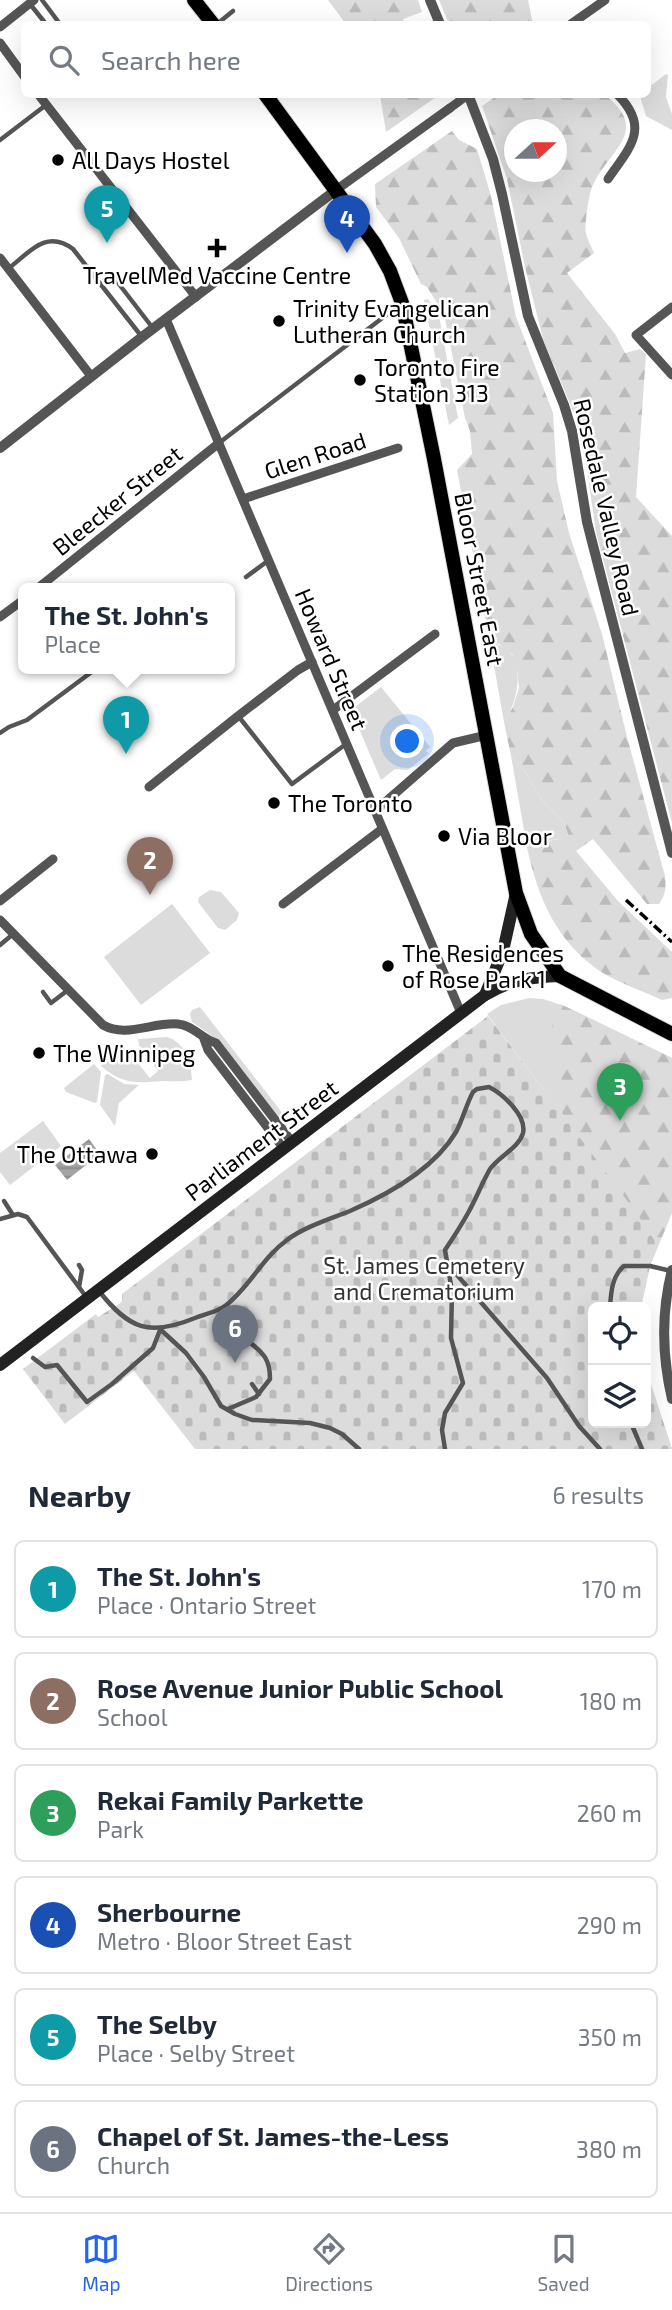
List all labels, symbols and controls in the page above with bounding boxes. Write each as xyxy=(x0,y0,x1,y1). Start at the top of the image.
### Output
search box xyxy=(21,21,651,98)
icon: search xyxy=(45,41,83,79)
text: Search here xyxy=(101,44,241,75)
north arrow xyxy=(504,119,567,182)
place label: All Days Hostel xyxy=(72,146,230,174)
marker: All Days Hostel xyxy=(50,152,66,168)
pin: 5 xyxy=(84,185,130,243)
pin: 4 xyxy=(324,195,370,253)
marker: TravelMed Vaccine Centre xyxy=(207,238,227,258)
place label: TravelMed Vaccine Centre xyxy=(83,261,351,289)
place label: Trinity Evangelican Lutheran Church xyxy=(293,294,490,348)
marker: Trinity Evangelican Lutheran Church xyxy=(271,313,287,329)
place label: Toronto Fire Station 313 xyxy=(374,353,500,407)
marker: Toronto Fire Station 313 xyxy=(352,372,368,388)
street label: Rosedale Valley Road xyxy=(568,395,646,619)
street label: Glen Road xyxy=(261,425,369,485)
street label: Bleecker Street xyxy=(47,439,188,561)
street label: Bloor Street East xyxy=(449,490,511,668)
popup xyxy=(18,583,235,674)
street label: Howard Street xyxy=(290,584,374,734)
text: The St. John's xyxy=(44,599,209,630)
text: Place xyxy=(44,630,101,658)
pin: 1 xyxy=(103,696,149,754)
your location xyxy=(390,724,424,758)
place label: The Toronto xyxy=(288,789,413,817)
marker: The Toronto xyxy=(266,795,282,811)
place label: Via Bloor xyxy=(458,822,552,850)
marker: Via Bloor xyxy=(436,828,452,844)
pin: 2 xyxy=(127,837,173,895)
place label: The Residences of Rose Park 1 xyxy=(402,939,564,993)
marker: The Residences of Rose Park 1 xyxy=(380,958,396,974)
place label: The Winnipeg xyxy=(53,1039,196,1067)
marker: The Winnipeg xyxy=(31,1045,47,1061)
pin: 3 xyxy=(597,1063,643,1121)
street label: Parliament Street xyxy=(179,1073,343,1207)
place label: The Ottawa xyxy=(17,1140,138,1168)
marker: The Ottawa xyxy=(144,1146,160,1162)
park label: St. James Cemetery and Crematorium xyxy=(323,1251,525,1305)
map controls xyxy=(588,1302,651,1428)
button: locate xyxy=(588,1302,651,1365)
pin: 6 xyxy=(212,1305,258,1363)
button: layers xyxy=(588,1365,651,1428)
text: Nearby xyxy=(28,1477,131,1513)
text: 6 results xyxy=(553,1481,644,1509)
text: The St. John's xyxy=(97,1560,261,1591)
text: 1 xyxy=(48,1575,58,1603)
text: 170 m xyxy=(582,1575,642,1603)
text: Place · Ontario Street xyxy=(97,1591,316,1619)
text: Rose Avenue Junior Public School xyxy=(97,1672,503,1703)
text: 2 xyxy=(46,1687,60,1715)
text: 180 m xyxy=(580,1687,642,1715)
text: School xyxy=(97,1703,167,1731)
text: Rekai Family Parkette xyxy=(97,1784,364,1815)
text: 3 xyxy=(46,1799,60,1827)
text: 260 m xyxy=(577,1799,642,1827)
text: Park xyxy=(97,1815,144,1843)
text: Sherbourne xyxy=(97,1896,241,1927)
text: 4 xyxy=(46,1911,60,1939)
text: 290 m xyxy=(577,1911,642,1939)
text: Metro · Bloor Street East xyxy=(97,1927,352,1955)
text: The Selby xyxy=(97,2008,217,2039)
text: 5 xyxy=(47,2023,59,2051)
text: 350 m xyxy=(578,2023,642,2051)
text: Place · Selby Street xyxy=(97,2039,295,2067)
text: Chapel of St. James-the-Less xyxy=(97,2120,449,2151)
text: 6 xyxy=(46,2135,60,2163)
text: 380 m xyxy=(576,2135,642,2163)
text: Church xyxy=(97,2151,170,2179)
tab: Map xyxy=(82,2230,120,2295)
tab: Directions xyxy=(285,2230,373,2295)
tab: Saved xyxy=(537,2230,590,2295)

